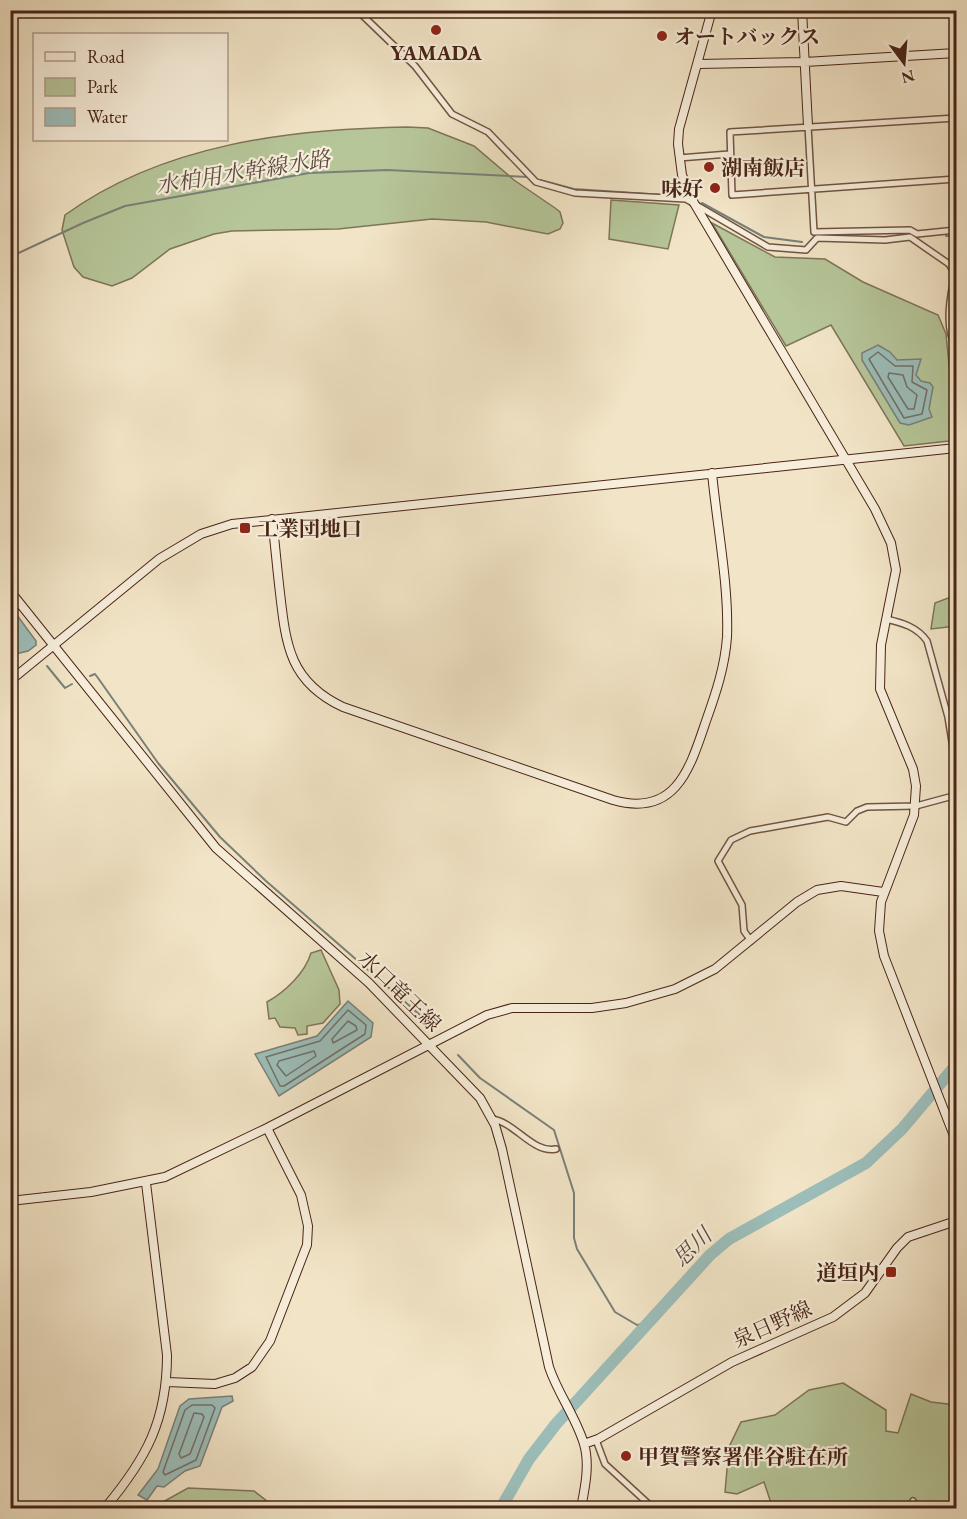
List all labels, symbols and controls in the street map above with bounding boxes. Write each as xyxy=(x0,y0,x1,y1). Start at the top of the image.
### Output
marker: YAMADA xyxy=(429,23,443,37)
place label: オートバックス xyxy=(674,23,820,50)
marker: オートバックス xyxy=(655,29,669,43)
legend xyxy=(33,33,228,141)
north arrow xyxy=(874,33,934,93)
place label: YAMADA xyxy=(390,39,483,66)
text: Road xyxy=(87,45,126,68)
text: N xyxy=(899,65,917,89)
text: Park xyxy=(87,75,118,98)
text: Water xyxy=(87,105,128,128)
water label: 水柏用水幹線水路 xyxy=(154,144,334,200)
place label: 湖南飯店 xyxy=(721,154,805,181)
marker: 湖南飯店 xyxy=(702,160,716,174)
place label: 味好 xyxy=(661,175,703,202)
marker: 味好 xyxy=(708,181,722,195)
place label: 工業団地口 xyxy=(257,515,362,542)
marker: 工業団地口 xyxy=(238,521,252,535)
street label: 水口竜王線 xyxy=(353,945,447,1037)
water label: 思川 xyxy=(666,1220,719,1273)
place label: 道垣内 xyxy=(816,1259,879,1286)
marker: 道垣内 xyxy=(884,1265,898,1279)
street label: 泉日野線 xyxy=(728,1295,816,1353)
place label: 甲賀警察署伴谷駐在所 xyxy=(638,1443,848,1470)
marker: 甲賀警察署伴谷駐在所 xyxy=(619,1449,633,1463)

